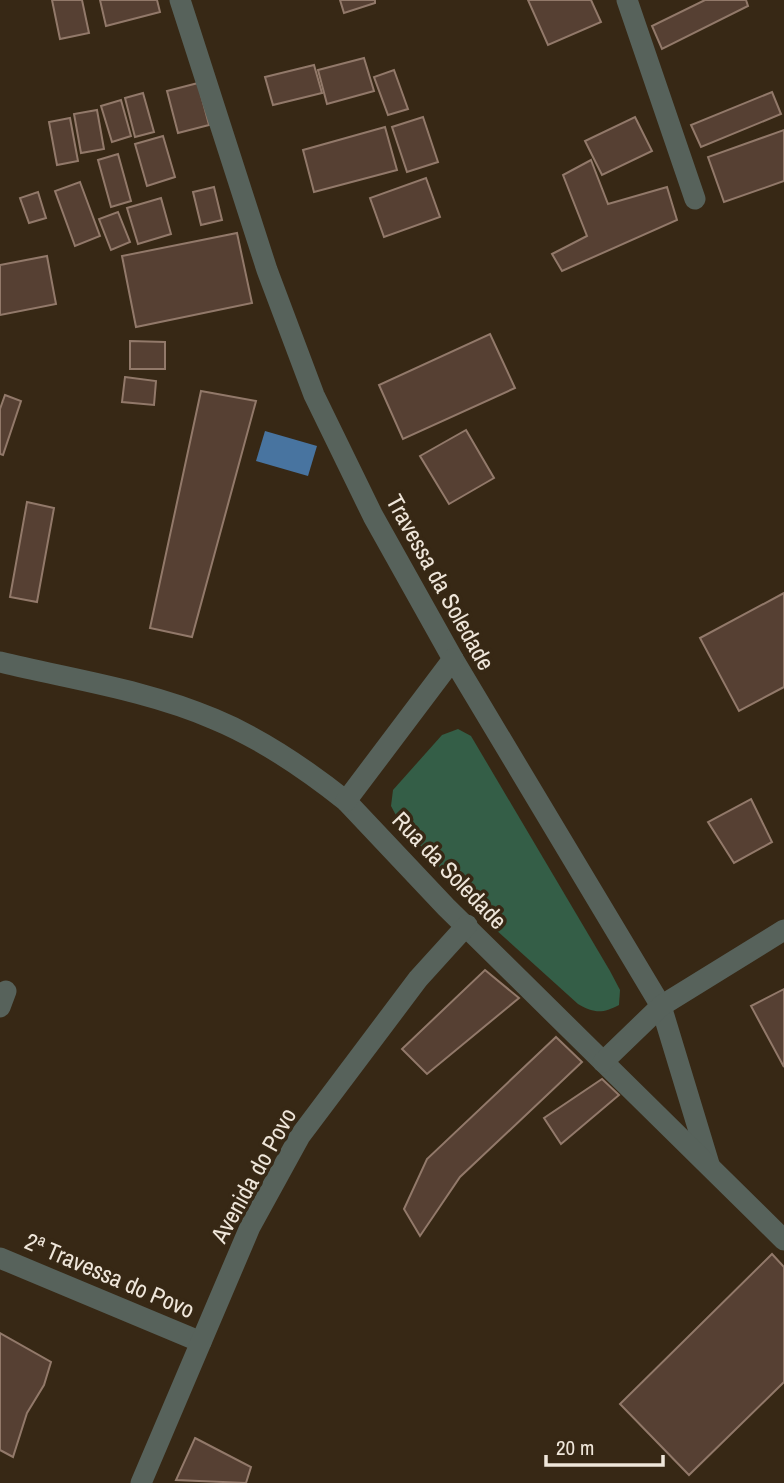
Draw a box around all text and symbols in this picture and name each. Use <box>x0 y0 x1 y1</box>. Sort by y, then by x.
street label: Travessa da Soledade <box>379 488 503 676</box>
street label: Rua da Soledade <box>386 804 514 936</box>
street label: Avenida do Povo <box>202 1102 303 1249</box>
street label: 2ª Travessa do Povo <box>20 1225 200 1325</box>
scale bar <box>546 1424 663 1468</box>
text: 20 m <box>556 1433 594 1462</box>

